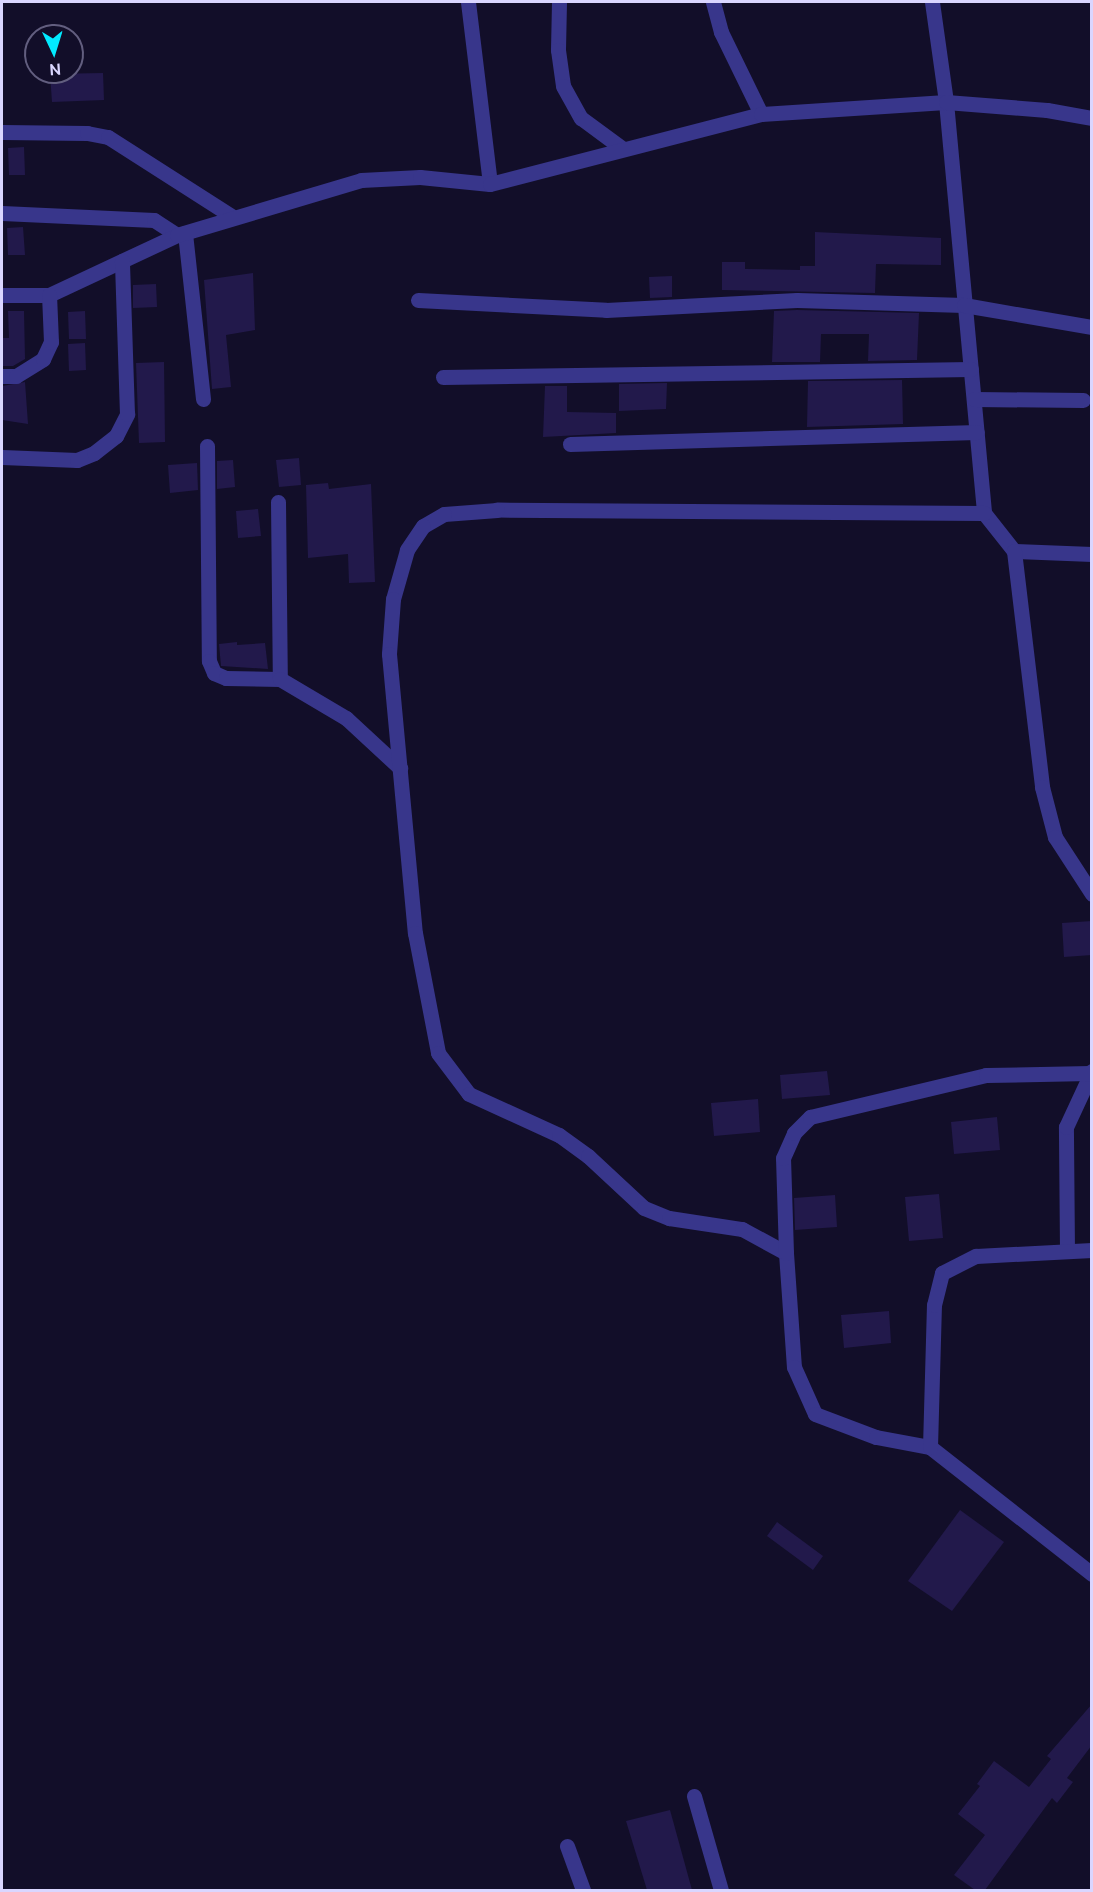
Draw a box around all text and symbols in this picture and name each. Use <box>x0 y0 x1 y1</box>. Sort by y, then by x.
north arrow <box>24 24 84 84</box>
text: N <box>49 61 62 79</box>

